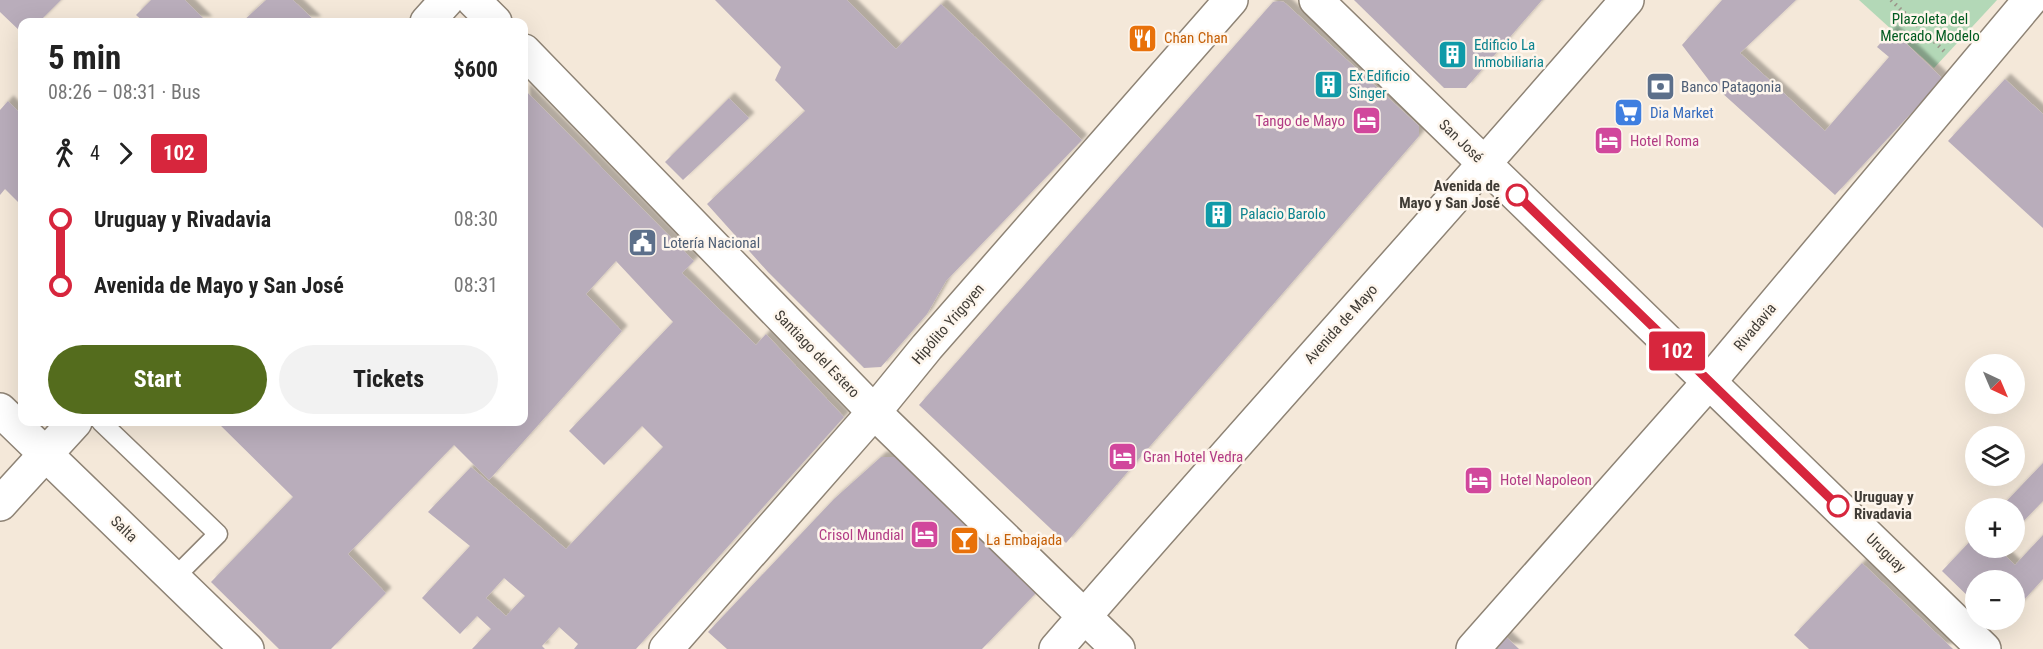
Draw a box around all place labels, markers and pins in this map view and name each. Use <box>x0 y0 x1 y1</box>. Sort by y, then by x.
restaurant icon: Chan Chan <box>1127 22 1159 54</box>
place label: Chan Chan <box>1164 29 1228 47</box>
place label: Edificio La Inmobiliaria <box>1474 36 1544 71</box>
building icon: Edificio La Inmobiliaria <box>1437 38 1469 70</box>
place label: Ex Edificio Singer <box>1349 67 1410 102</box>
building icon: Ex Edificio Singer <box>1312 69 1344 101</box>
bank icon: Banco Patagonia <box>1644 71 1676 103</box>
place label: Banco Patagonia <box>1681 78 1781 96</box>
supermarket icon: Dia Market <box>1613 97 1645 129</box>
place label: Dia Market <box>1650 104 1714 122</box>
hotel icon: Tango de Mayo <box>1350 105 1382 137</box>
place label: Tango de Mayo <box>1255 112 1345 130</box>
hotel icon: Hotel Roma <box>1593 125 1625 157</box>
place label: Hotel Roma <box>1630 132 1699 150</box>
place label: Avenida de Mayo y San José <box>1399 177 1500 212</box>
marker: Avenida de Mayo y San José <box>1506 184 1528 206</box>
building icon: Palacio Barolo <box>1203 198 1235 230</box>
place label: Palacio Barolo <box>1240 205 1326 223</box>
public building icon: Lotería Nacional <box>626 227 658 259</box>
place label: Lotería Nacional <box>663 234 760 252</box>
hotel icon: Gran Hotel Vedra <box>1106 441 1138 473</box>
place label: Gran Hotel Vedra <box>1143 448 1243 466</box>
hotel icon: Hotel Napoleon <box>1463 464 1495 496</box>
place label: Hotel Napoleon <box>1500 471 1592 489</box>
place label: Uruguay y Rivadavia <box>1854 488 1914 523</box>
marker: Uruguay y Rivadavia <box>1827 495 1849 517</box>
hotel icon: Crisol Mundial <box>909 519 941 551</box>
bar icon: La Embajada <box>949 524 981 556</box>
place label: Crisol Mundial <box>819 526 904 544</box>
place label: La Embajada <box>986 531 1062 549</box>

